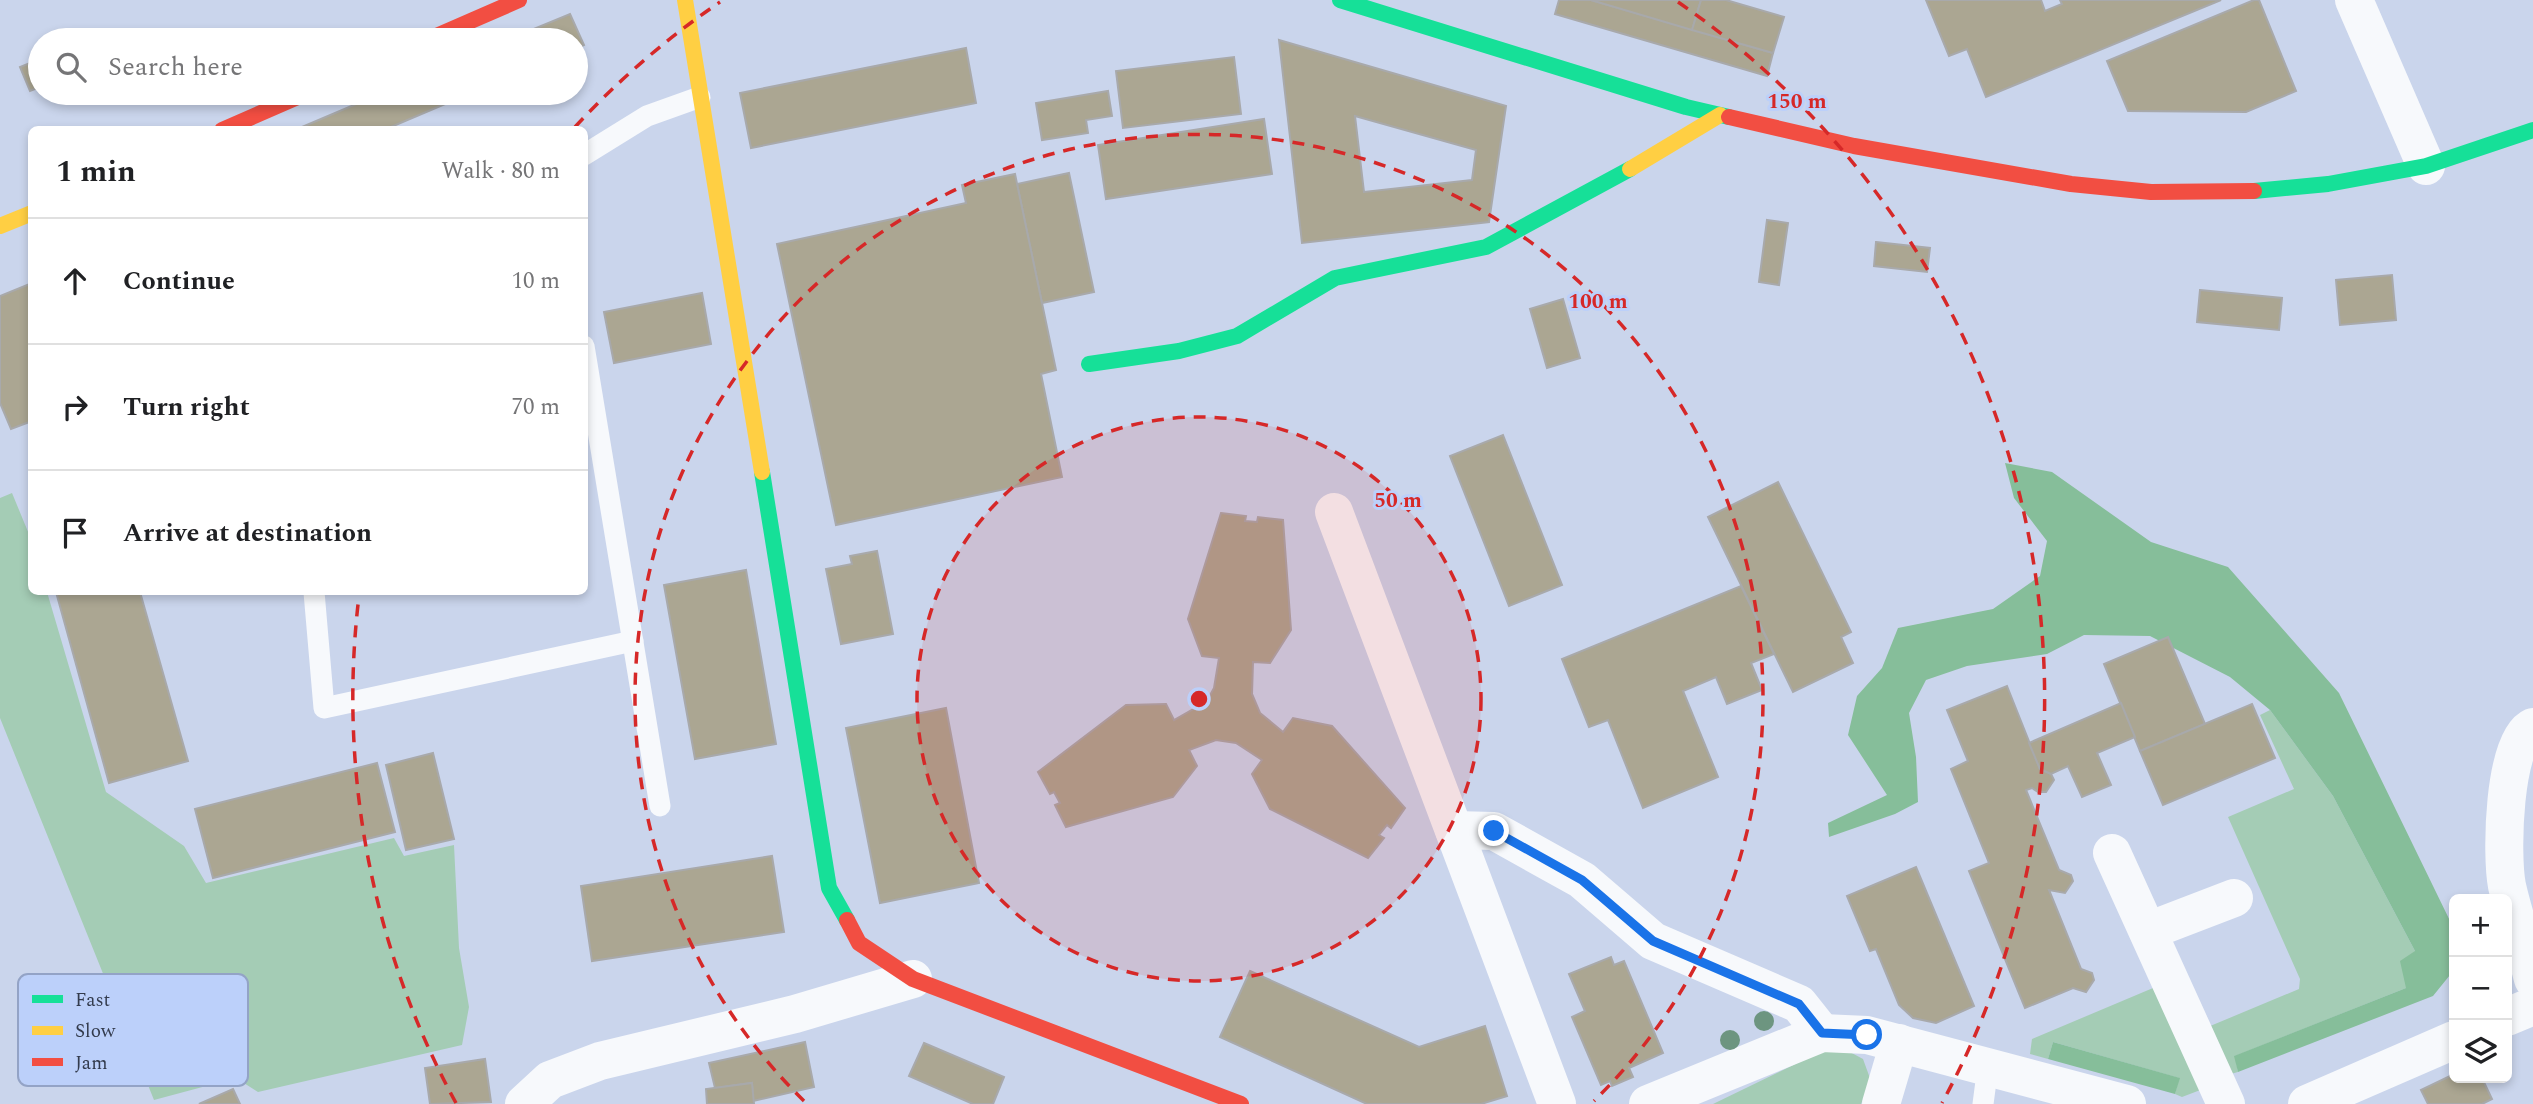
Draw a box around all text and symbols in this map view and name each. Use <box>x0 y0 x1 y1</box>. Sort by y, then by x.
search box <box>28 28 588 105</box>
text: Search here <box>108 47 243 87</box>
icon: search <box>52 48 90 86</box>
text: 150 m <box>1767 86 1827 118</box>
text: 1 min <box>56 149 136 195</box>
text: Walk · 80 m <box>441 154 560 189</box>
text: Continue <box>123 261 235 301</box>
icon: ahead <box>56 262 94 300</box>
text: 10 m <box>511 264 560 299</box>
text: 100 m <box>1568 286 1628 318</box>
text: Turn right <box>123 387 250 427</box>
icon: right <box>56 388 94 426</box>
text: 70 m <box>511 390 560 425</box>
text: 50 m <box>1374 485 1422 517</box>
text: Arrive at destination <box>123 513 372 553</box>
icon: arrive <box>56 514 94 552</box>
centre of rings <box>1187 687 1211 711</box>
route end <box>1478 815 1509 846</box>
map controls <box>2449 894 2512 1083</box>
button: + <box>2449 894 2512 957</box>
button: − <box>2449 957 2512 1020</box>
legend <box>18 974 248 1086</box>
text: Fast <box>75 986 111 1015</box>
text: Slow <box>75 1017 116 1046</box>
route start <box>1851 1019 1882 1050</box>
button: layers <box>2449 1020 2512 1083</box>
text: Jam <box>75 1049 107 1078</box>

